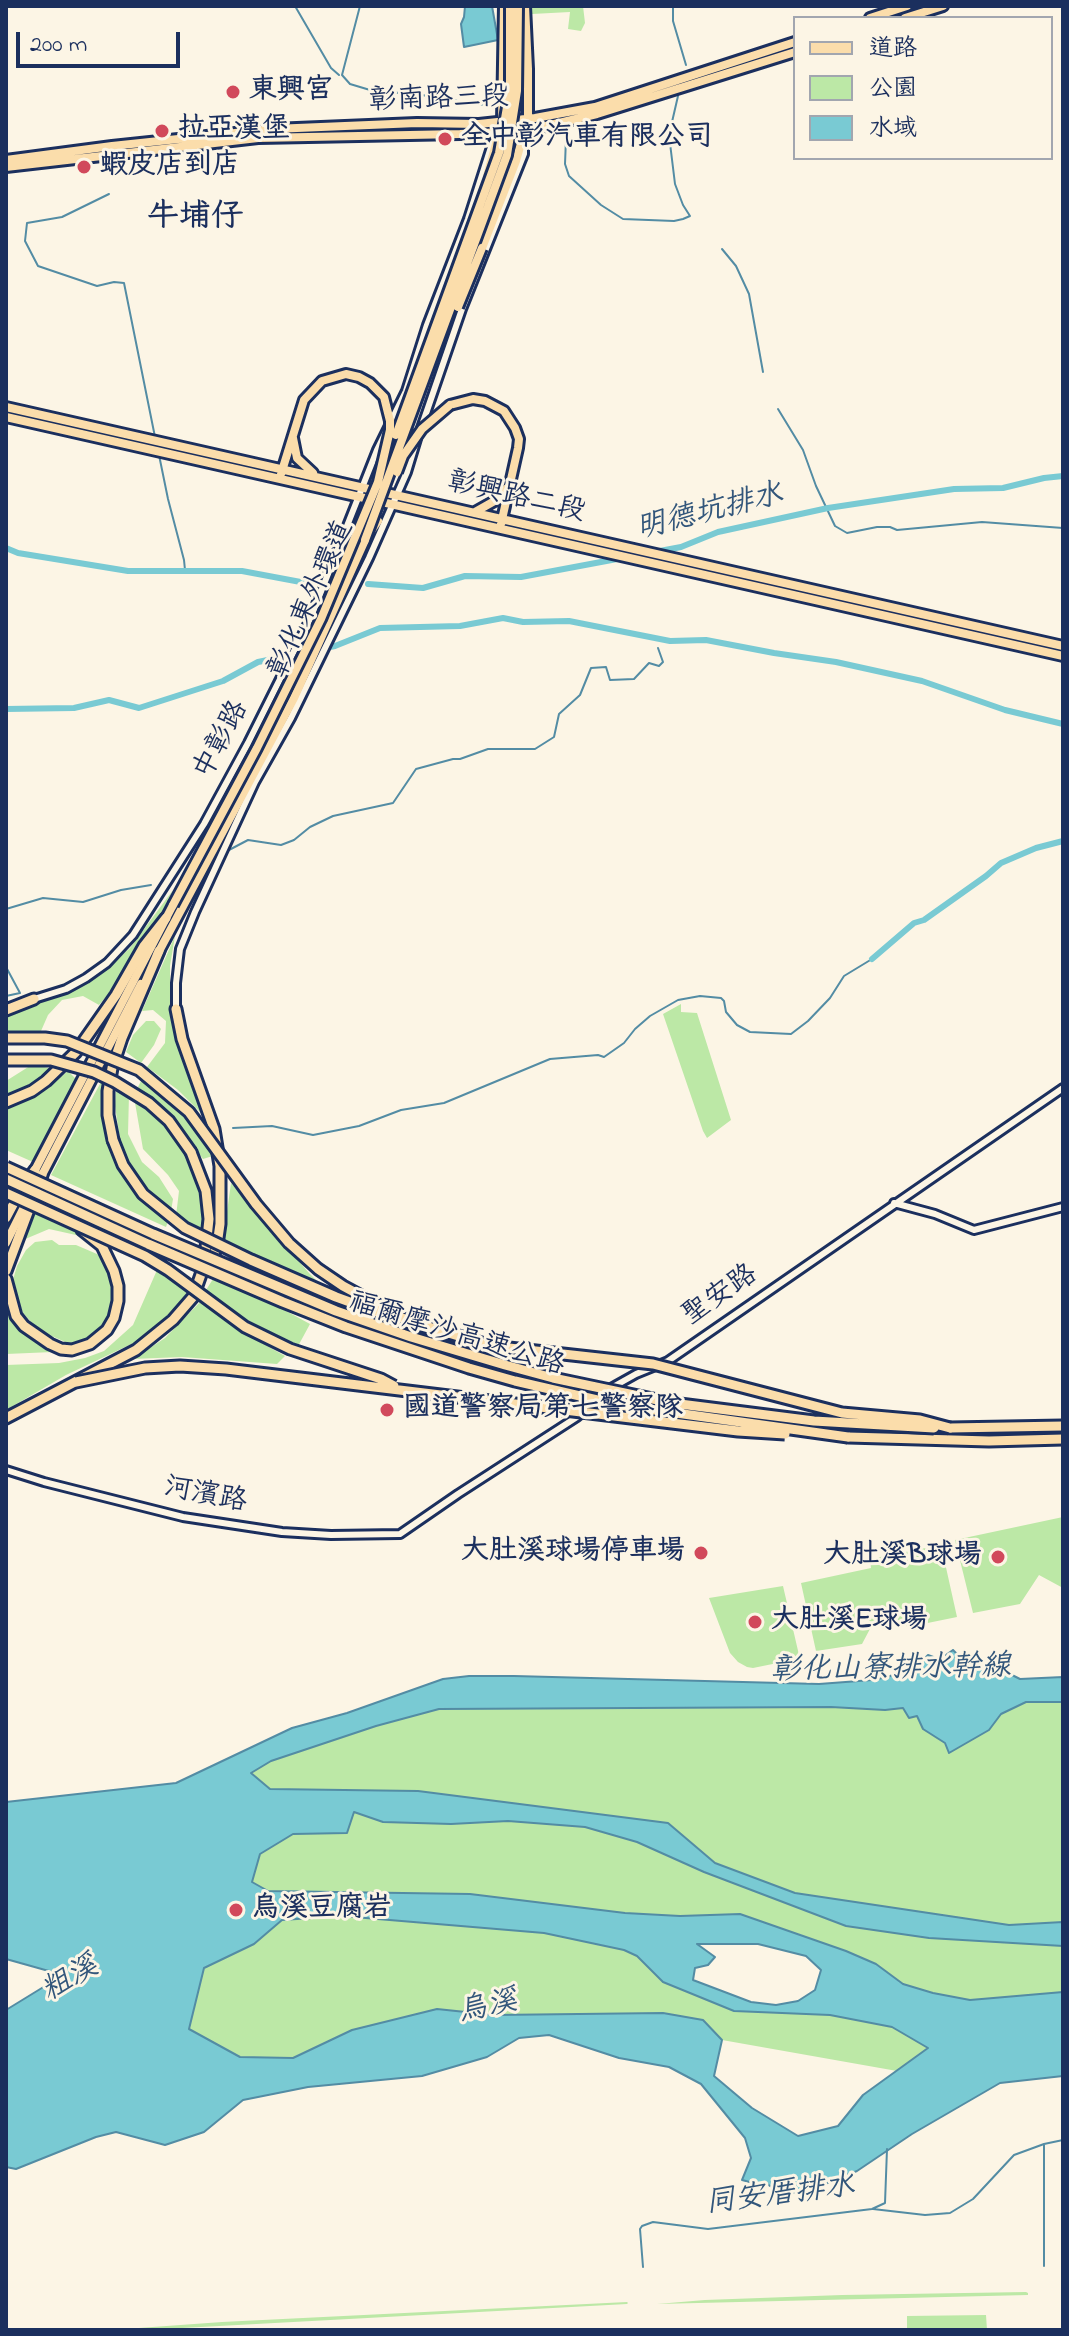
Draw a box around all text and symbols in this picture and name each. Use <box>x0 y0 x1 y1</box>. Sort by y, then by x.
scale bar <box>20 16 184 66</box>
legend <box>793 16 1053 160</box>
text: 200 m <box>30 28 87 63</box>
text: 道路 <box>869 32 917 67</box>
text: 公園 <box>869 72 917 107</box>
place label: 東興宮 <box>249 75 333 109</box>
street label: 彰南路三段 <box>368 82 510 120</box>
marker: 東興宮 <box>224 83 242 101</box>
text: 水域 <box>869 112 917 147</box>
place label: 拉亞漢堡 <box>178 114 290 148</box>
marker: 拉亞漢堡 <box>153 122 171 140</box>
place label: 全中彰汽車有限公司 <box>461 122 713 156</box>
marker: 全中彰汽車有限公司 <box>436 130 454 148</box>
place label: 蝦皮店到店 <box>100 150 240 184</box>
marker: 蝦皮店到店 <box>75 158 93 176</box>
district label: 牛埔仔 <box>147 201 243 239</box>
street label: 彰興路二段 <box>444 467 588 531</box>
water label: 明德坑排水 <box>633 478 787 550</box>
street label: 彰化東外環道 <box>263 516 363 684</box>
street label: 中彰路 <box>188 696 258 786</box>
street label: 聖安路 <box>677 1259 765 1335</box>
street label: 福爾摩沙高速公路 <box>344 1287 568 1385</box>
place label: 國道警察局第七警察隊 <box>403 1393 683 1427</box>
marker: 國道警察局第七警察隊 <box>378 1401 396 1419</box>
street label: 河濱路 <box>161 1472 249 1522</box>
place label: 大肚溪球場停車場 <box>461 1536 685 1570</box>
place label: 大肚溪B球場 <box>823 1540 982 1574</box>
marker: 大肚溪球場停車場 <box>692 1544 710 1562</box>
marker: 大肚溪B球場 <box>989 1548 1007 1566</box>
place label: 大肚溪E球場 <box>771 1605 928 1639</box>
marker: 大肚溪E球場 <box>746 1613 764 1631</box>
water label: 彰化山寮排水幹線 <box>771 1651 1011 1691</box>
place label: 烏溪豆腐岩 <box>252 1893 392 1927</box>
marker: 烏溪豆腐岩 <box>227 1901 245 1919</box>
water label: 粗溪 <box>36 1950 106 2012</box>
water label: 烏溪 <box>455 1985 521 2033</box>
water label: 同安厝排水 <box>703 2170 857 2224</box>

